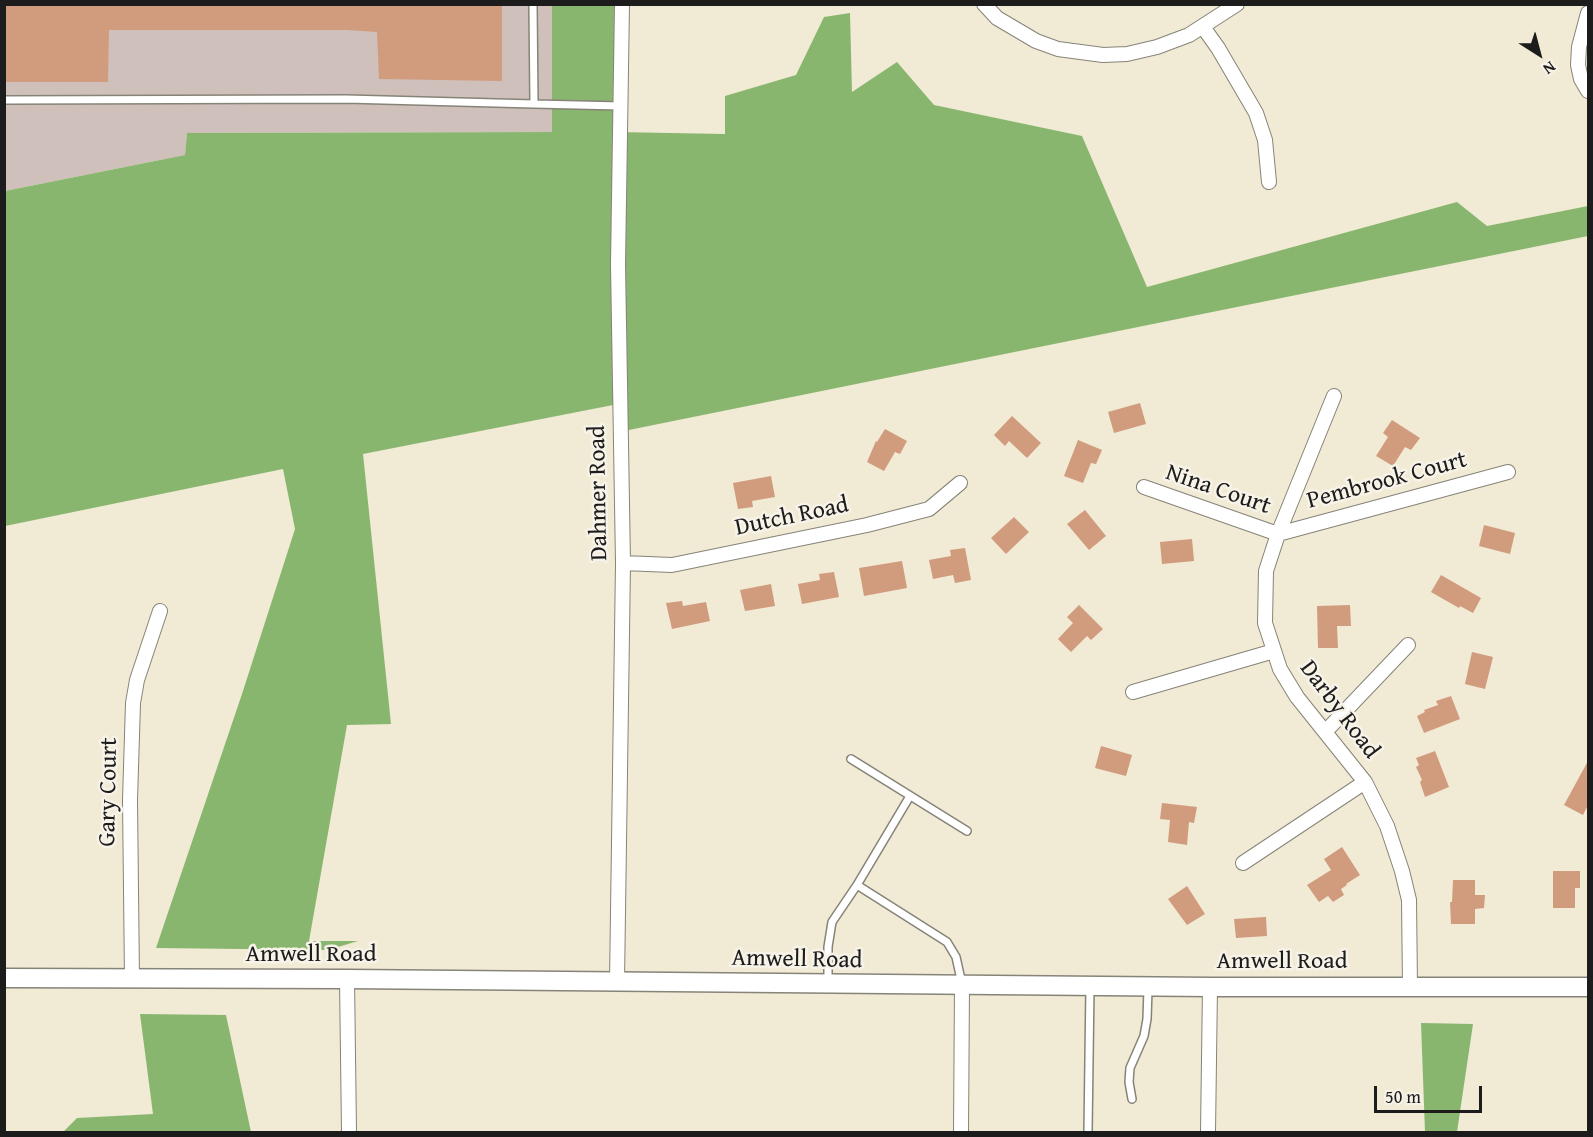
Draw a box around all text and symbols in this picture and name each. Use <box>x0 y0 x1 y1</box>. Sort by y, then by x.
north arrow <box>1509 24 1569 84</box>
text: N <box>1538 56 1561 81</box>
street label: Dahmer Road <box>583 425 615 561</box>
street label: Pembrook Court <box>1304 446 1470 516</box>
street label: Nina Court <box>1162 459 1274 521</box>
street label: Dutch Road <box>733 491 851 543</box>
street label: Darby Road <box>1293 655 1385 765</box>
street label: Gary Court <box>94 737 124 847</box>
street label: Amwell Road <box>246 941 376 969</box>
street label: Amwell Road <box>731 944 863 976</box>
street label: Amwell Road <box>1217 948 1347 976</box>
scale bar <box>1377 1074 1485 1112</box>
text: 50 m <box>1385 1083 1421 1110</box>

